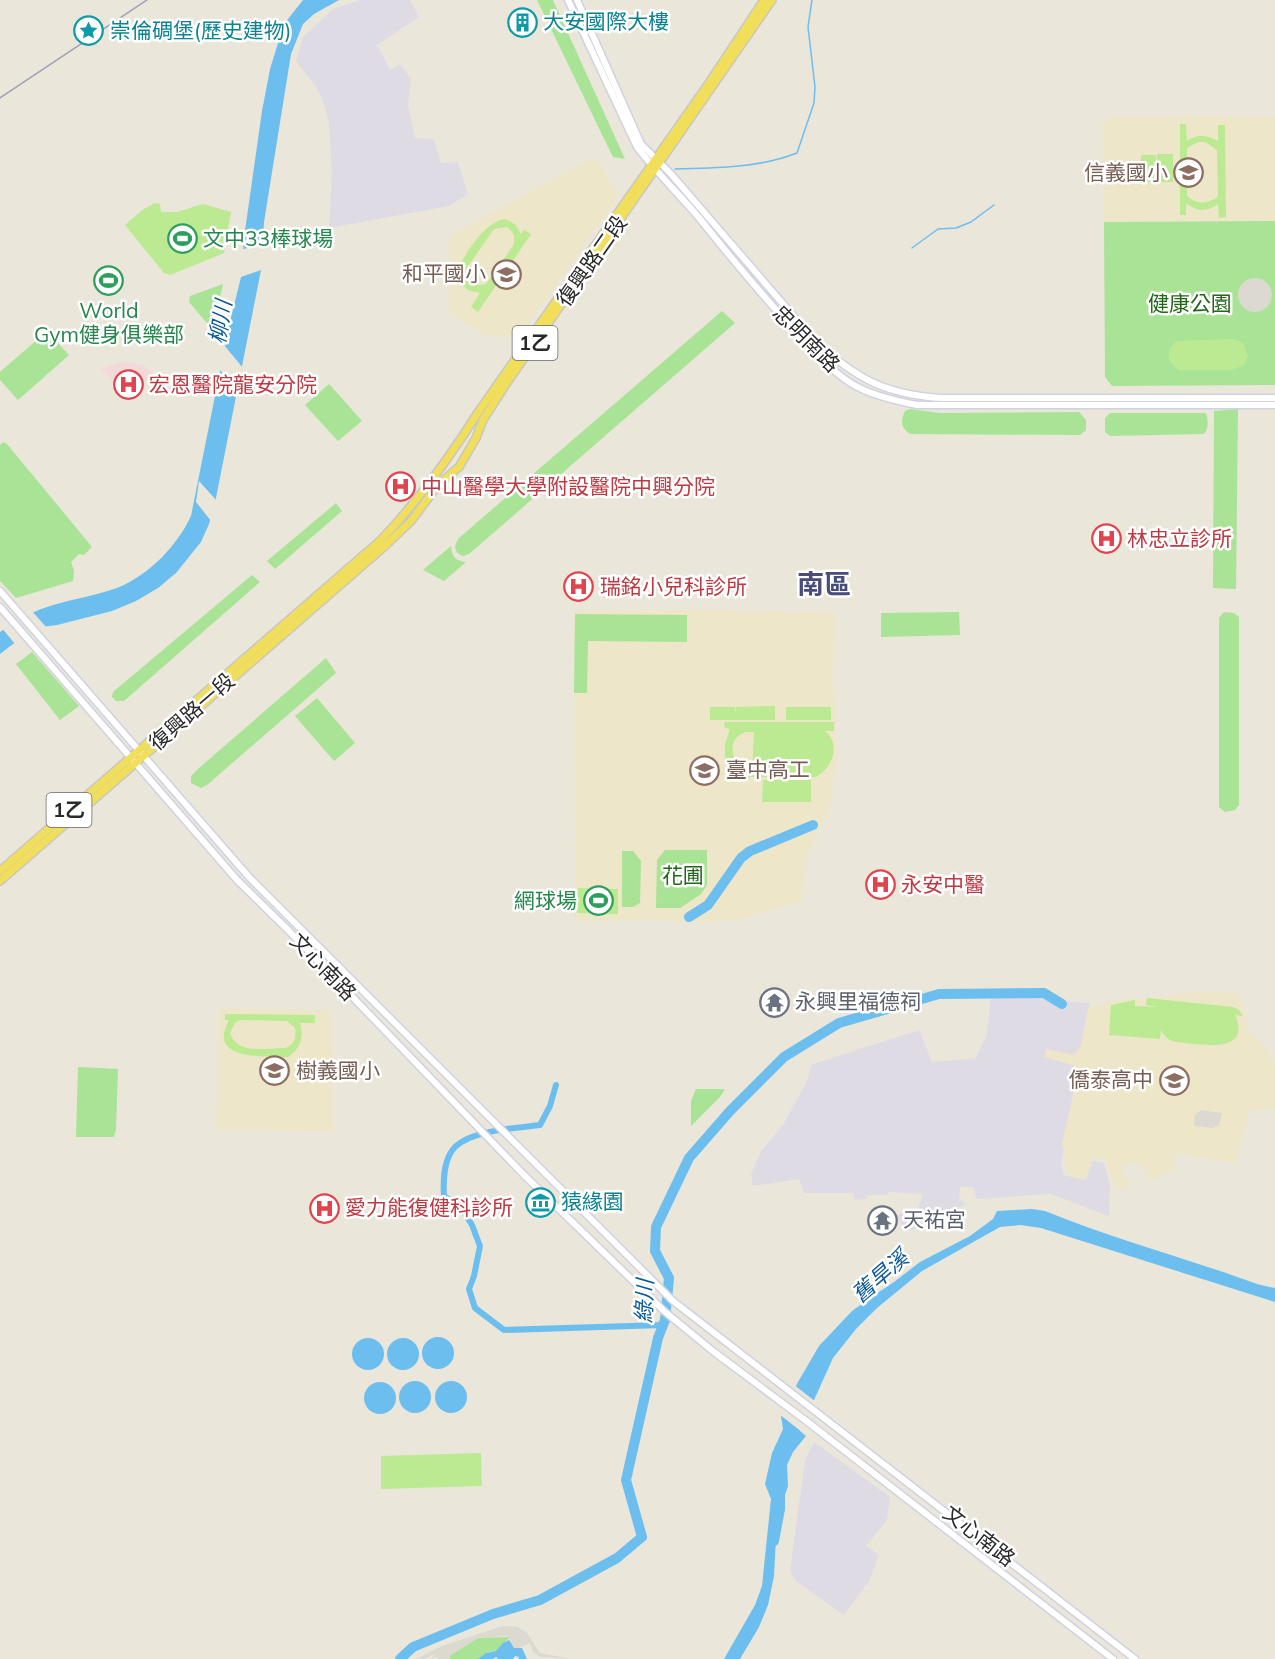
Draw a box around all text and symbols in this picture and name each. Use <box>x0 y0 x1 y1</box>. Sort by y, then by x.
building icon: 大安國際大樓 <box>506 6 538 38</box>
place label: 大安國際大樓 <box>543 8 669 34</box>
place icon: 崇倫碉堡(歷史建物) <box>73 15 105 47</box>
place label: 崇倫碉堡(歷史建物) <box>110 17 291 43</box>
school or university icon: 信義國小 <box>1173 157 1205 189</box>
place label: 信義國小 <box>1084 159 1168 185</box>
street label: 復興路二段 <box>550 210 632 311</box>
sports icon: 文中33棒球場 <box>166 223 198 255</box>
place label: 文中33棒球場 <box>203 225 333 251</box>
school or university icon: 和平國小 <box>491 258 523 290</box>
place label: 和平國小 <box>402 260 486 286</box>
sports icon: World Gym健身俱樂部 <box>93 264 125 296</box>
park label: 健康公園 <box>1148 290 1232 316</box>
water label: 柳川 <box>203 296 238 346</box>
place label: World Gym健身俱樂部 <box>34 297 184 347</box>
street label: 忠明南路 <box>768 299 846 377</box>
road number: 1乙 <box>512 326 558 360</box>
hospital icon: 宏恩醫院龍安分院 <box>112 369 144 401</box>
place label: 宏恩醫院龍安分院 <box>149 371 317 397</box>
hospital icon: 中山醫學大學附設醫院中興分院 <box>384 471 416 503</box>
place label: 中山醫學大學附設醫院中興分院 <box>421 473 715 499</box>
hospital icon: 林忠立診所 <box>1090 523 1122 555</box>
place label: 林忠立診所 <box>1127 525 1232 551</box>
district label: 南區 <box>797 567 851 601</box>
hospital icon: 瑞銘小兒科診所 <box>563 571 595 603</box>
place label: 瑞銘小兒科診所 <box>600 573 747 599</box>
street label: 復興路一段 <box>143 667 239 755</box>
school or university icon: 臺中高工 <box>689 754 721 786</box>
place label: 臺中高工 <box>726 756 810 782</box>
road number: 1乙 <box>46 793 92 827</box>
park label: 花圃 <box>662 862 704 888</box>
hospital icon: 永安中醫 <box>864 869 896 901</box>
place label: 永安中醫 <box>901 871 985 897</box>
sports icon: 網球場 <box>582 885 614 917</box>
place label: 網球場 <box>514 887 577 913</box>
street label: 文心南路 <box>285 927 362 1006</box>
temple icon: 永興里福德祠 <box>758 986 790 1018</box>
place label: 永興里福德祠 <box>795 988 921 1014</box>
school or university icon: 樹義國小 <box>259 1055 291 1087</box>
place label: 樹義國小 <box>296 1057 380 1083</box>
school or university icon: 僑泰高中 <box>1158 1064 1190 1096</box>
place label: 僑泰高中 <box>1069 1066 1153 1092</box>
museum icon: 猿緣園 <box>524 1186 556 1218</box>
place label: 猿緣園 <box>561 1188 624 1214</box>
hospital icon: 愛力能復健科診所 <box>308 1192 340 1224</box>
place label: 愛力能復健科診所 <box>345 1194 513 1220</box>
temple icon: 天祐宮 <box>866 1204 898 1236</box>
place label: 天祐宮 <box>903 1206 966 1232</box>
water label: 舊旱溪 <box>846 1242 916 1308</box>
water label: 綠川 <box>629 1277 659 1323</box>
street label: 文心南路 <box>939 1499 1021 1571</box>

